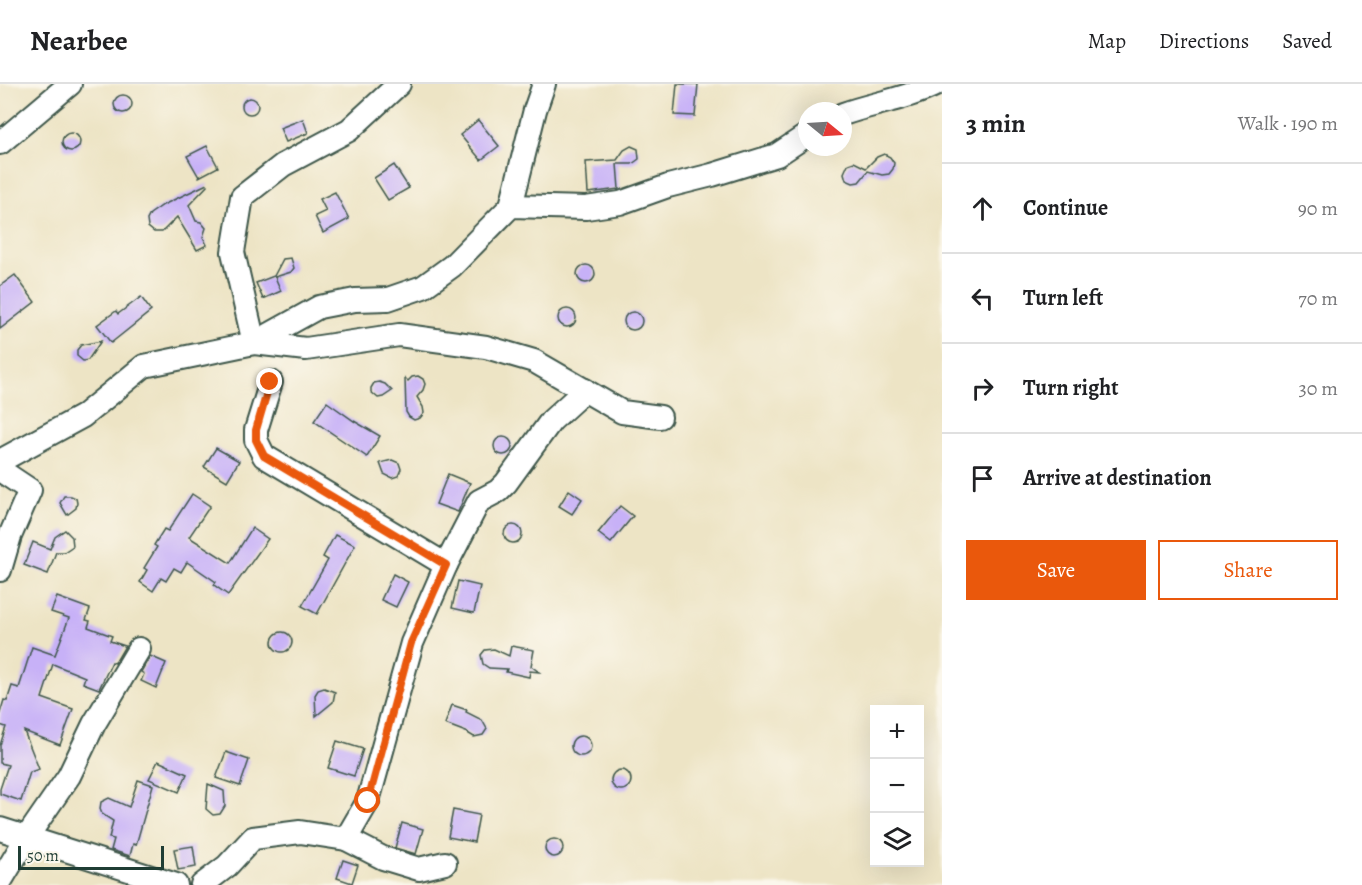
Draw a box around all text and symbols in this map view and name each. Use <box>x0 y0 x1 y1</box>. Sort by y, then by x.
text: Nearbee <box>30 22 128 60</box>
text: Map <box>1088 27 1126 55</box>
text: Directions <box>1159 27 1249 55</box>
text: Saved <box>1282 27 1332 55</box>
north arrow <box>798 102 852 156</box>
text: 3 min <box>966 106 1026 141</box>
text: Walk · 190 m <box>1238 110 1338 137</box>
icon: ahead <box>966 192 999 225</box>
text: Continue <box>1023 193 1108 223</box>
text: 90 m <box>1298 195 1338 222</box>
icon: left <box>966 282 999 315</box>
text: Turn left <box>1023 283 1103 313</box>
text: 70 m <box>1298 285 1338 312</box>
route end <box>256 368 282 394</box>
icon: right <box>966 372 999 405</box>
text: Turn right <box>1023 373 1119 403</box>
text: 30 m <box>1298 375 1338 402</box>
icon: arrive <box>966 462 999 495</box>
text: Arrive at destination <box>1023 463 1212 493</box>
button: Save <box>966 540 1146 600</box>
button: Share <box>1158 540 1338 600</box>
map controls <box>870 705 924 867</box>
button: + <box>870 705 924 759</box>
button: − <box>870 759 924 813</box>
route start <box>354 787 380 813</box>
button: layers <box>870 813 924 867</box>
scale bar <box>18 843 164 870</box>
text: 50 m <box>27 845 59 867</box>

